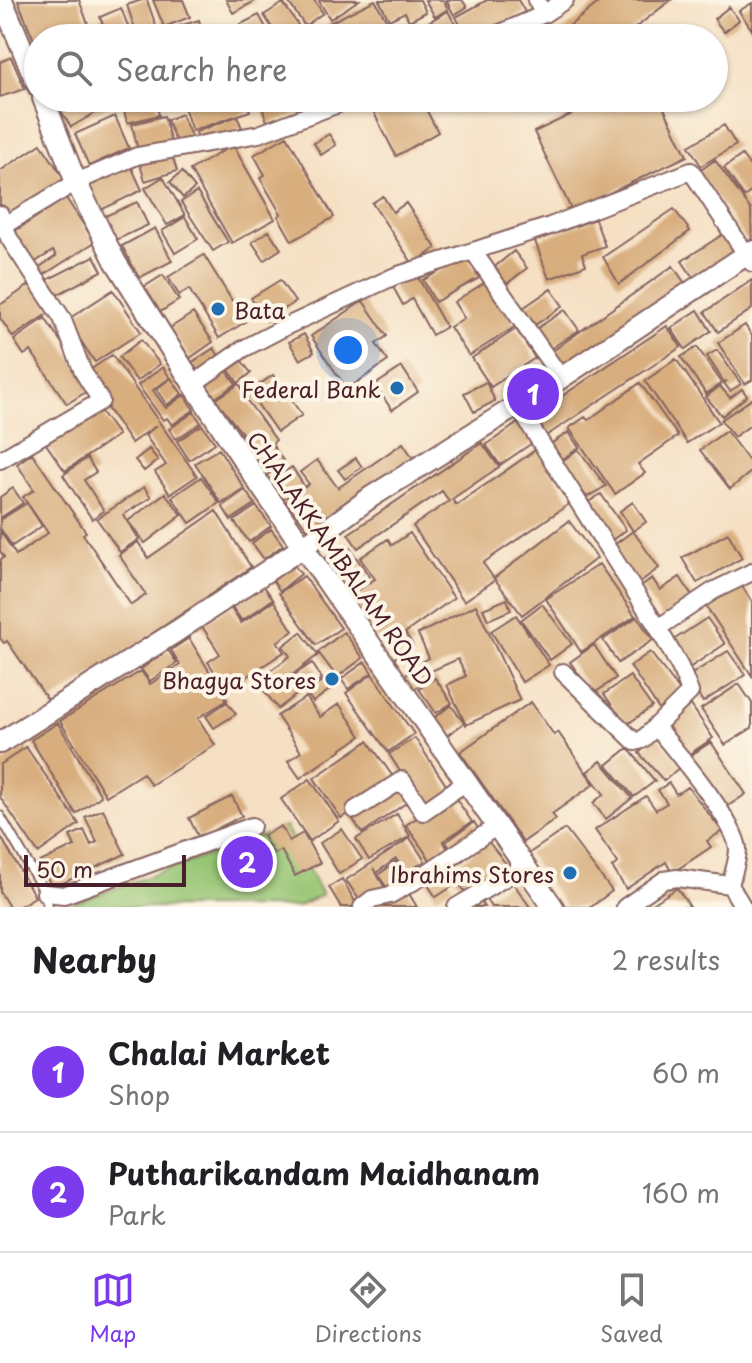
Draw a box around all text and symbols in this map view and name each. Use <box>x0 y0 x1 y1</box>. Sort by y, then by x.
search box <box>24 24 728 112</box>
icon: search <box>52 46 96 90</box>
text: Search here <box>116 46 288 91</box>
place label: Bata <box>234 293 285 326</box>
marker: Bata <box>209 300 227 318</box>
your location <box>328 330 368 370</box>
pin: 1 <box>507 364 559 424</box>
place label: Federal Bank <box>242 372 381 405</box>
marker: Federal Bank <box>388 379 406 397</box>
street label: CHALAKKAMBALAM ROAD <box>240 424 442 692</box>
place label: Bhagya Stores <box>162 663 316 696</box>
marker: Bhagya Stores <box>323 670 341 688</box>
pin: 2 <box>221 832 273 892</box>
scale bar <box>24 851 186 887</box>
text: 50 m <box>36 852 93 885</box>
place label: Ibrahims Stores <box>390 857 554 890</box>
marker: Ibrahims Stores <box>561 864 579 882</box>
text: Nearby <box>32 933 157 985</box>
text: 2 results <box>612 940 720 979</box>
text: Chalai Market <box>108 1030 330 1075</box>
text: 1 <box>52 1053 64 1092</box>
text: 60 m <box>652 1053 720 1092</box>
text: Shop <box>108 1075 170 1114</box>
text: Putharikandam Maidhanam <box>108 1150 540 1195</box>
text: 2 <box>49 1173 67 1212</box>
text: 160 m <box>642 1173 720 1212</box>
text: Park <box>108 1195 166 1234</box>
tab: Map <box>89 1268 136 1349</box>
tab: Directions <box>315 1268 422 1349</box>
tab: Saved <box>600 1268 663 1349</box>

